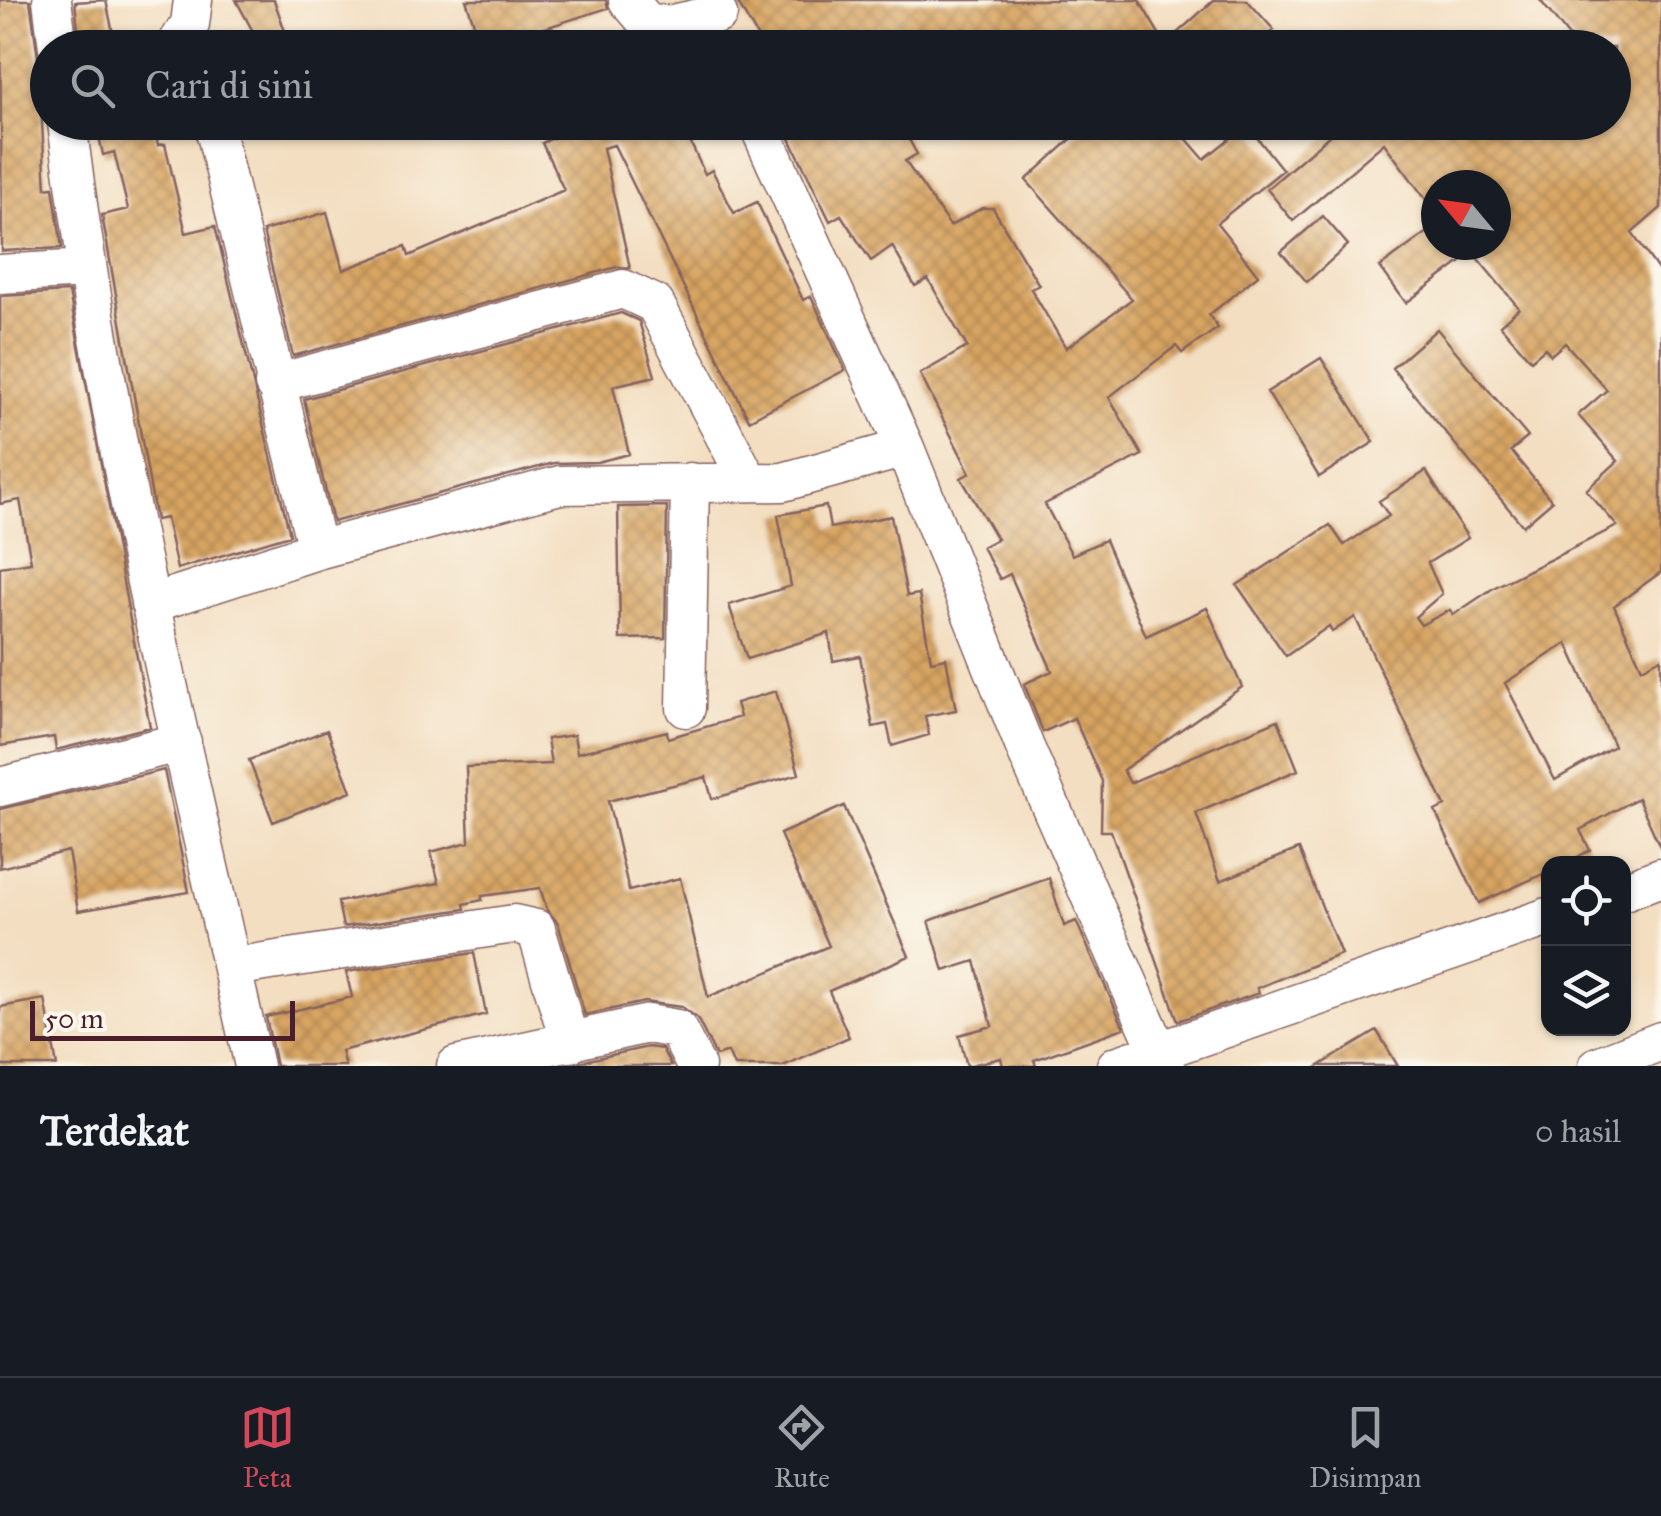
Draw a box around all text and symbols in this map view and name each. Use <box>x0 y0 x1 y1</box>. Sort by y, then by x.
search box <box>30 30 1631 140</box>
icon: search <box>65 58 120 113</box>
text: Cari di sini <box>145 62 313 108</box>
north arrow <box>1421 170 1511 260</box>
map controls <box>1541 856 1631 1036</box>
button: locate <box>1541 856 1631 946</box>
button: layers <box>1541 946 1631 1036</box>
scale bar <box>30 996 295 1040</box>
text: 50 m <box>45 1001 104 1036</box>
text: Terdekat <box>40 1105 189 1157</box>
text: 0 hasil <box>1535 1112 1621 1151</box>
tab: Peta <box>240 1400 295 1495</box>
tab: Rute <box>774 1400 830 1495</box>
tab: Disimpan <box>1309 1400 1421 1495</box>

